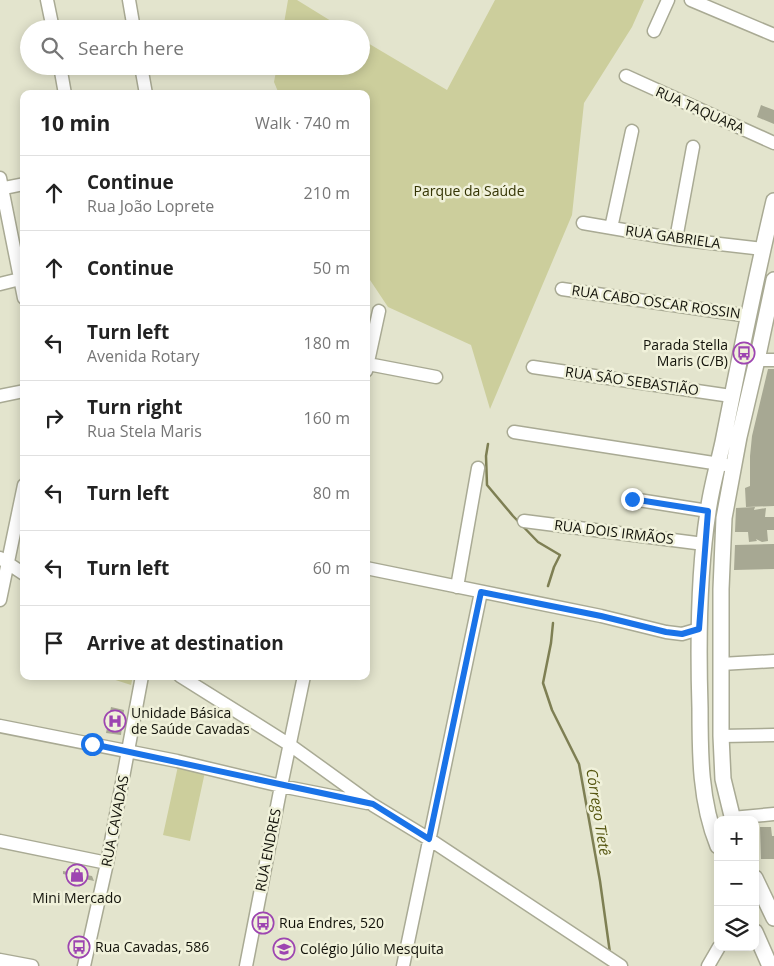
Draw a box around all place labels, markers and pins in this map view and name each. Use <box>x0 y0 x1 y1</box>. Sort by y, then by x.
place label: Parada Stella Maris (C/B) <box>643 335 728 370</box>
bus stop icon: Parada Stella Maris (C/B) <box>732 341 756 365</box>
place label: Unidade Básica de Saúde Cavadas <box>131 703 250 738</box>
hospital icon: Unidade Básica de Saúde Cavadas <box>103 709 127 733</box>
shop icon: Mini Mercado <box>65 863 89 887</box>
place label: Mini Mercado <box>32 888 122 907</box>
bus stop icon: Rua Endres, 520 <box>251 911 275 935</box>
place label: Rua Endres, 520 <box>279 913 384 932</box>
bus stop icon: Rua Cavadas, 586 <box>67 935 91 959</box>
place label: Rua Cavadas, 586 <box>95 937 209 956</box>
school or university icon: Colégio Júlio Mesquita <box>272 937 296 961</box>
place label: Colégio Júlio Mesquita <box>300 939 444 958</box>

